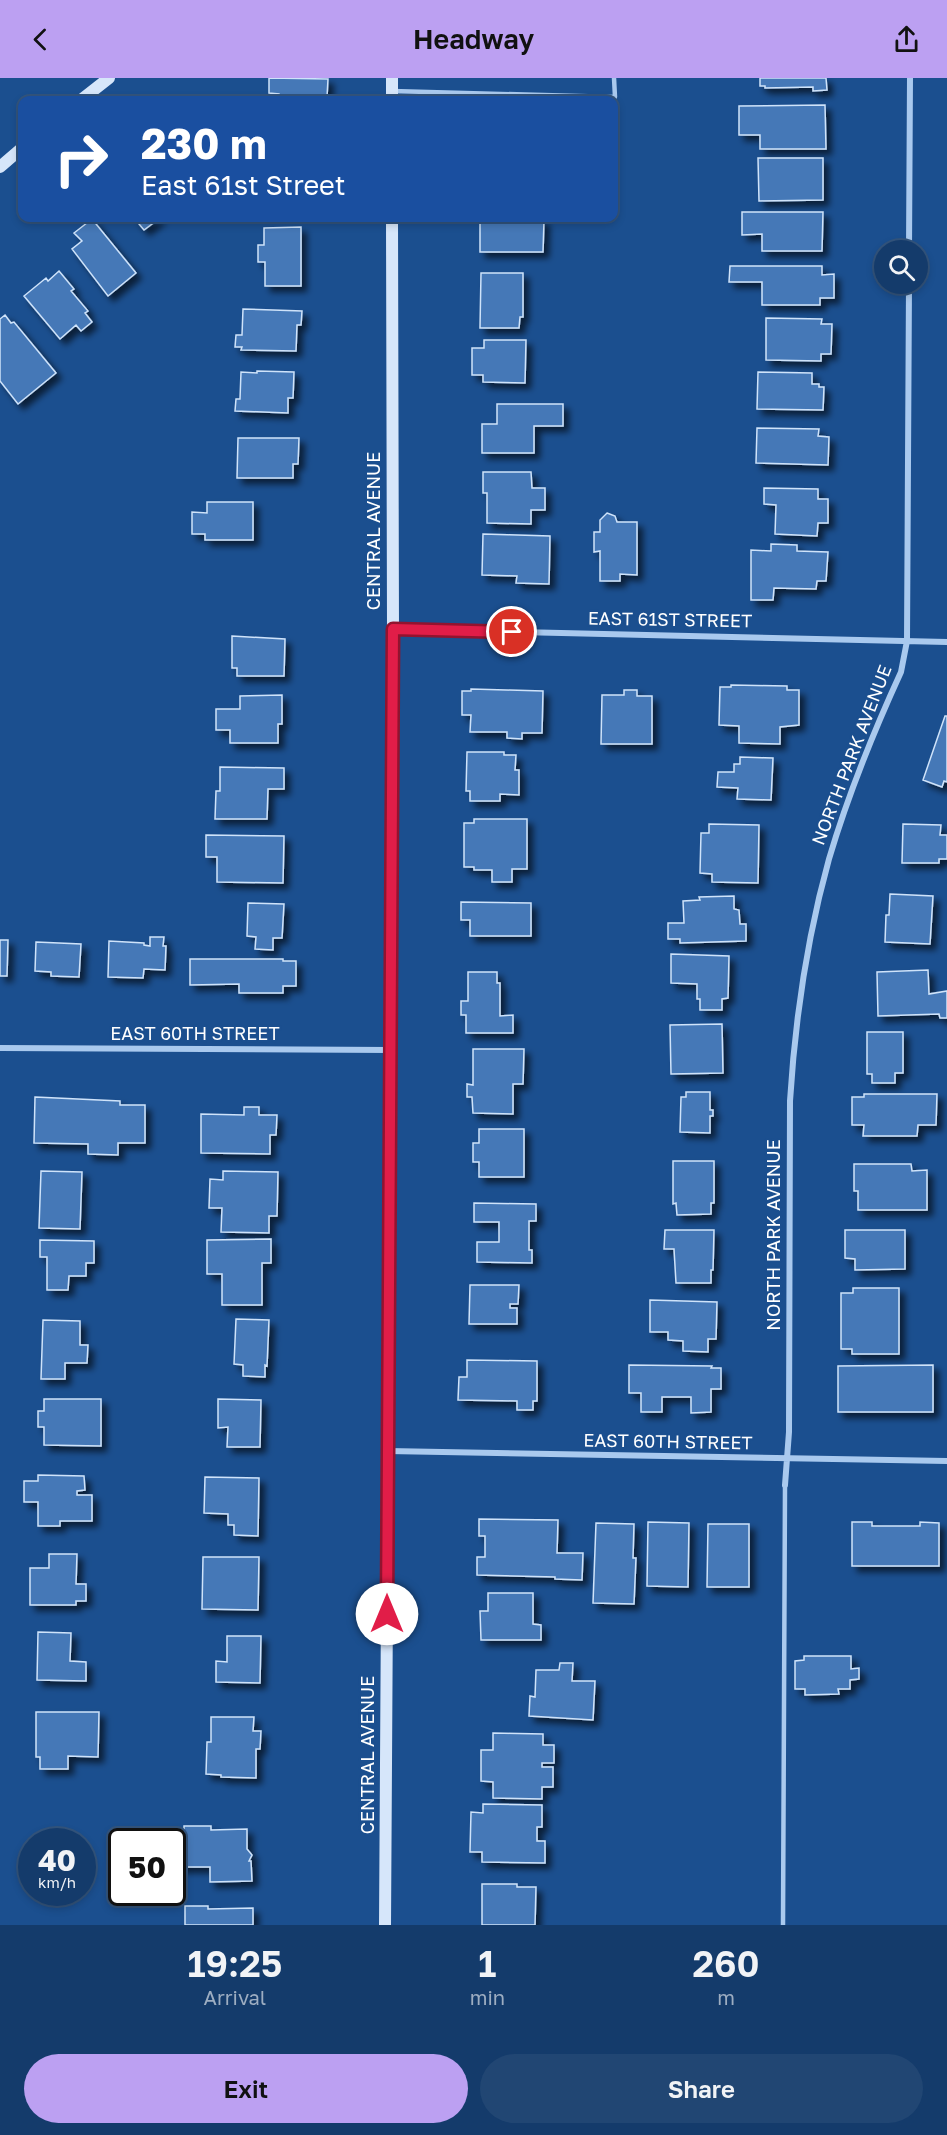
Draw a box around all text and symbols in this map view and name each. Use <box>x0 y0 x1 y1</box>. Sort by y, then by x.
icon: back <box>24 23 57 56</box>
text: Headway <box>413 23 534 55</box>
icon: share <box>890 23 923 56</box>
text: 230 m <box>141 118 267 168</box>
icon: right <box>42 120 120 198</box>
text: East 61st Street <box>141 169 346 201</box>
map controls <box>874 240 928 294</box>
button: search <box>874 240 928 294</box>
street label: CENTRAL AVENUE <box>362 452 384 610</box>
pin <box>486 606 537 657</box>
street label: EAST 61ST STREET <box>588 607 752 631</box>
icon: arrive <box>495 615 528 648</box>
street label: NORTH PARK AVENUE <box>807 661 896 848</box>
street label: EAST 60TH STREET <box>110 1022 280 1044</box>
street label: NORTH PARK AVENUE <box>762 1139 784 1331</box>
street label: EAST 60TH STREET <box>583 1429 753 1453</box>
position arrow <box>355 1582 419 1646</box>
street label: CENTRAL AVENUE <box>356 1676 378 1834</box>
speed limit sign: 50 <box>108 1828 186 1906</box>
text: 40 <box>38 1842 76 1878</box>
text: km/h <box>38 1873 76 1891</box>
text: 19:25 <box>187 1942 282 1985</box>
text: 1 <box>478 1942 496 1985</box>
text: 260 <box>693 1942 760 1985</box>
text: Arrival <box>204 1985 266 2009</box>
text: min <box>470 1985 505 2009</box>
text: m <box>717 1985 735 2009</box>
button: Exit <box>24 2054 468 2123</box>
button: Share <box>480 2054 923 2123</box>

